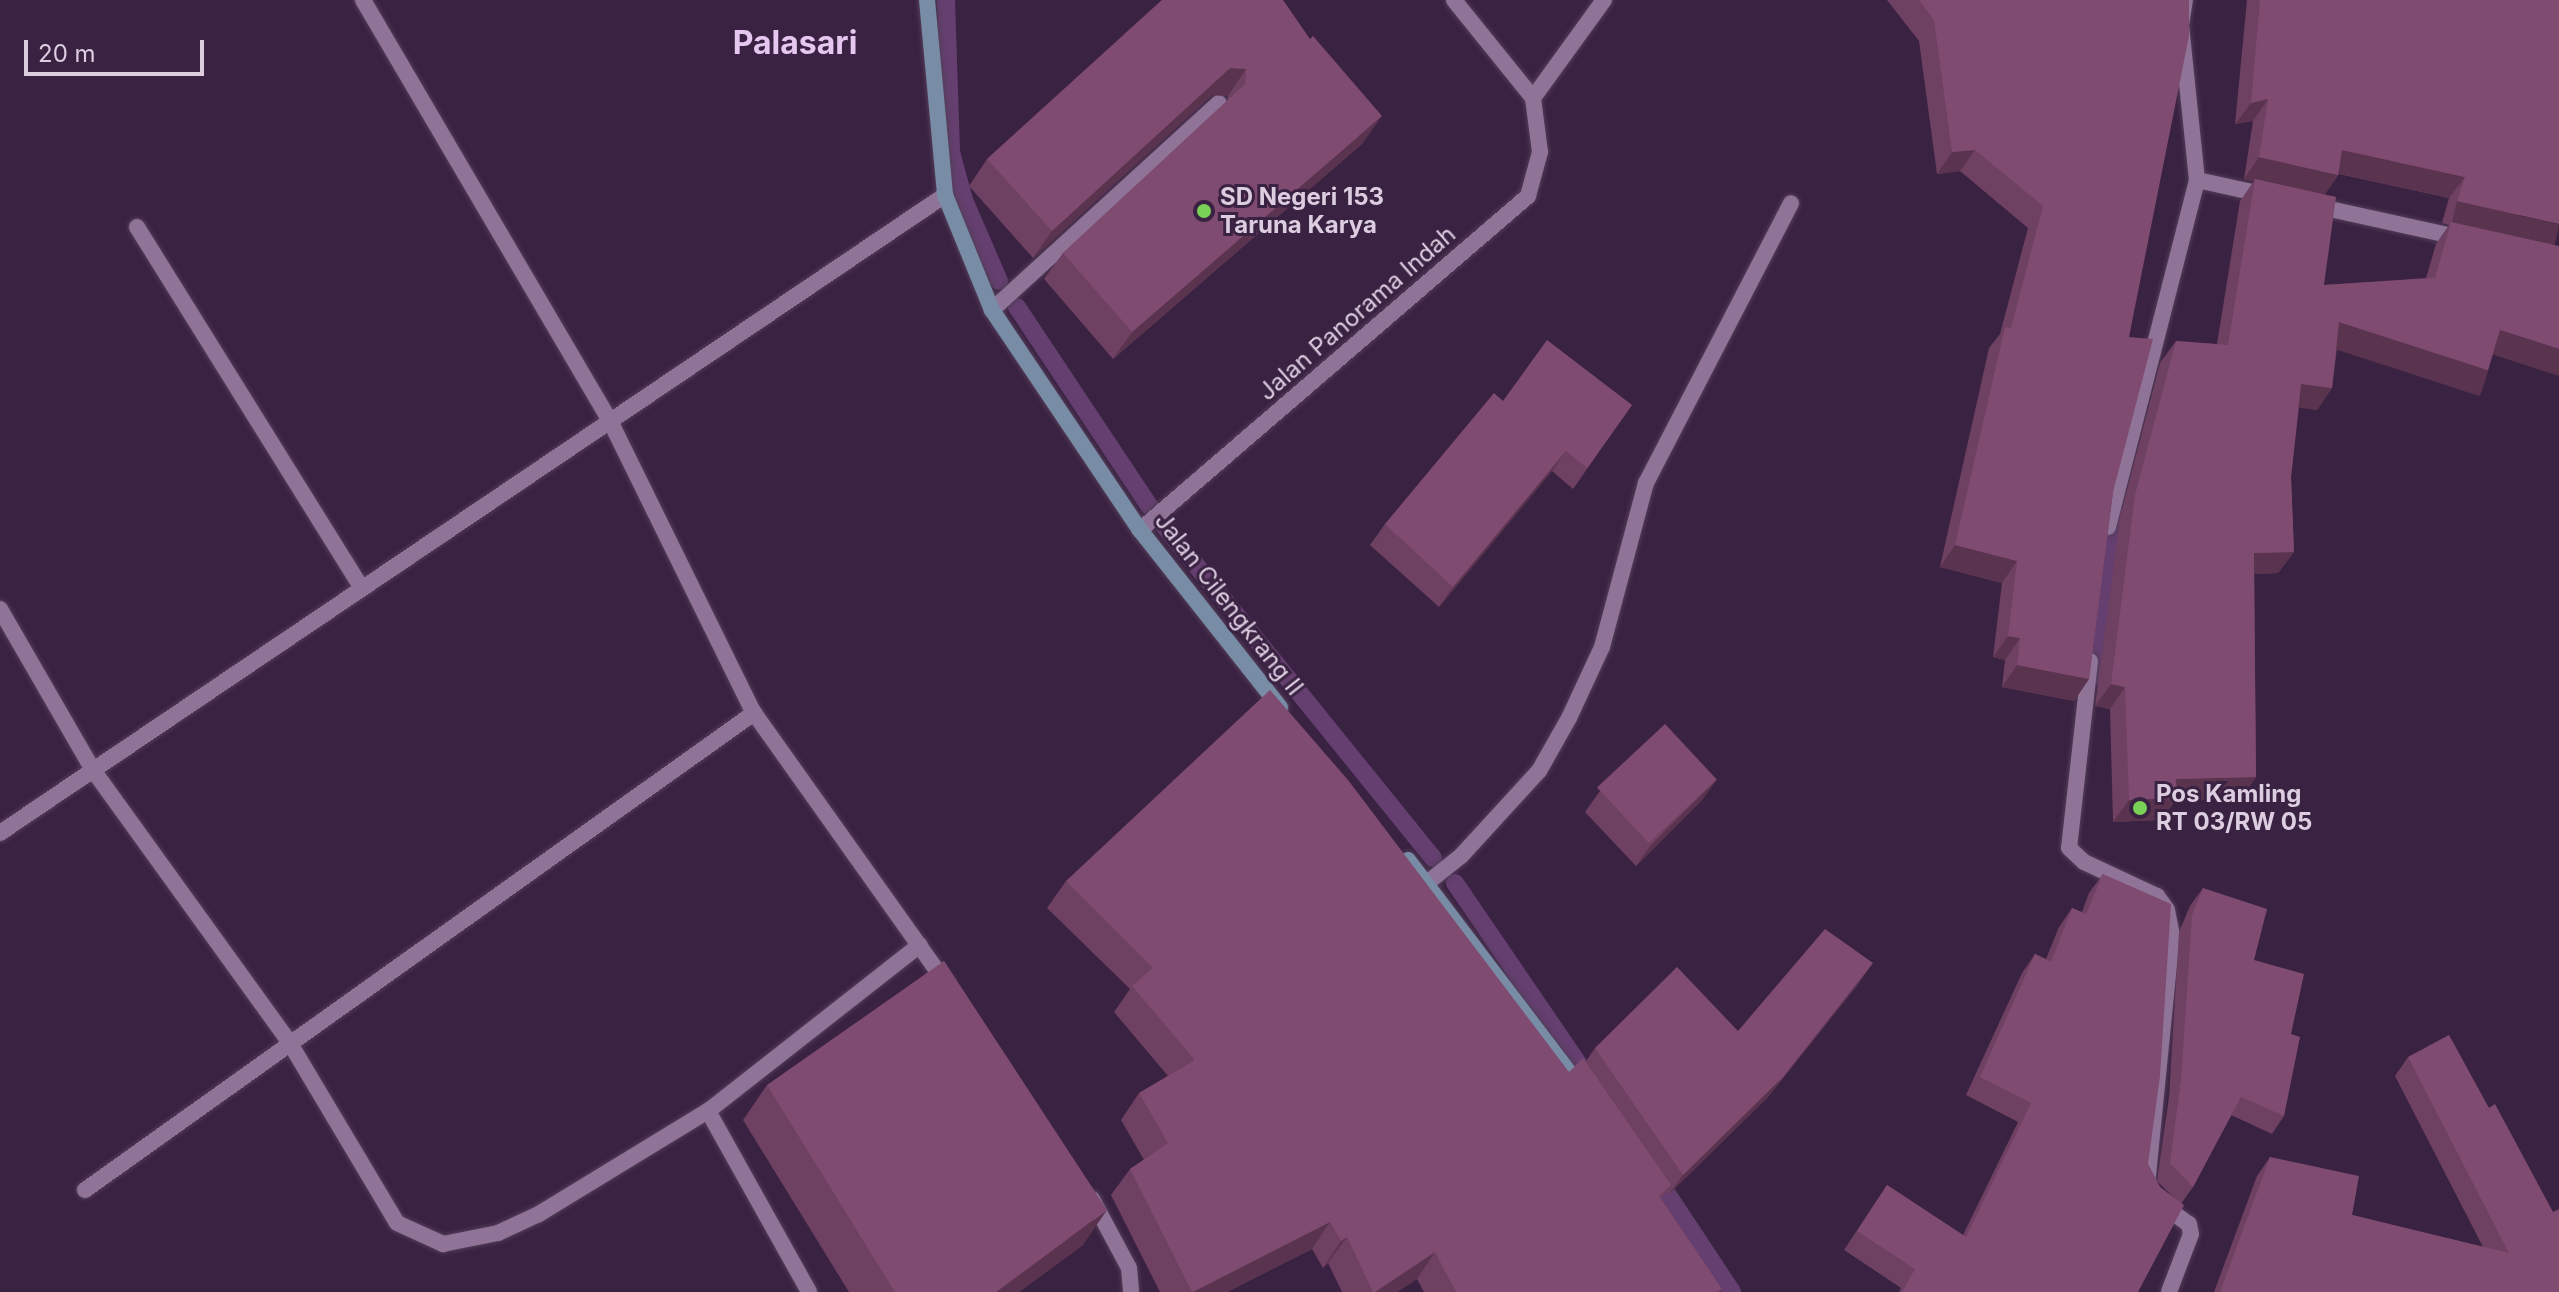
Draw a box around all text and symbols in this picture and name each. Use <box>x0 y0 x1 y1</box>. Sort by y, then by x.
scale bar <box>28 24 208 74</box>
district label: Palasari <box>733 24 857 62</box>
text: 20 m <box>38 39 96 68</box>
place label: SD Negeri 153 Taruna Karya <box>1220 183 1384 239</box>
marker: SD Negeri 153 Taruna Karya <box>1195 202 1213 220</box>
street label: Jalan Panorama Indah <box>1253 220 1461 406</box>
street label: Jalan Cilengkrang II <box>1149 507 1309 701</box>
place label: Pos Kamling RT 03/RW 05 <box>2156 780 2312 836</box>
marker: Pos Kamling RT 03/RW 05 <box>2131 799 2149 817</box>

